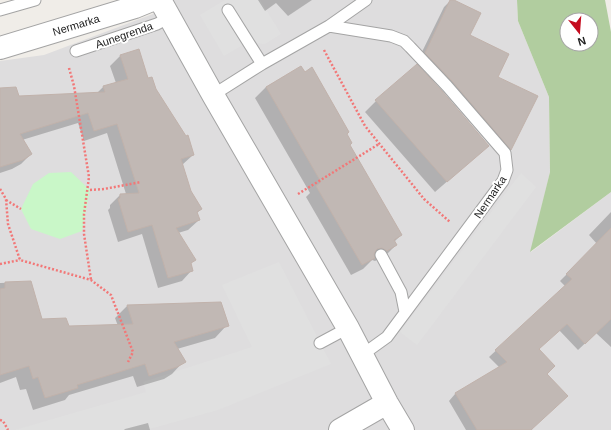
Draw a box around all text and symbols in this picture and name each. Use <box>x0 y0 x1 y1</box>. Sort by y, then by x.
street label: Nermarka <box>51 12 102 38</box>
north arrow <box>559 12 599 52</box>
street label: Aunegrenda <box>94 19 155 50</box>
text: N <box>576 35 587 48</box>
street label: Nermarka <box>472 173 509 220</box>

